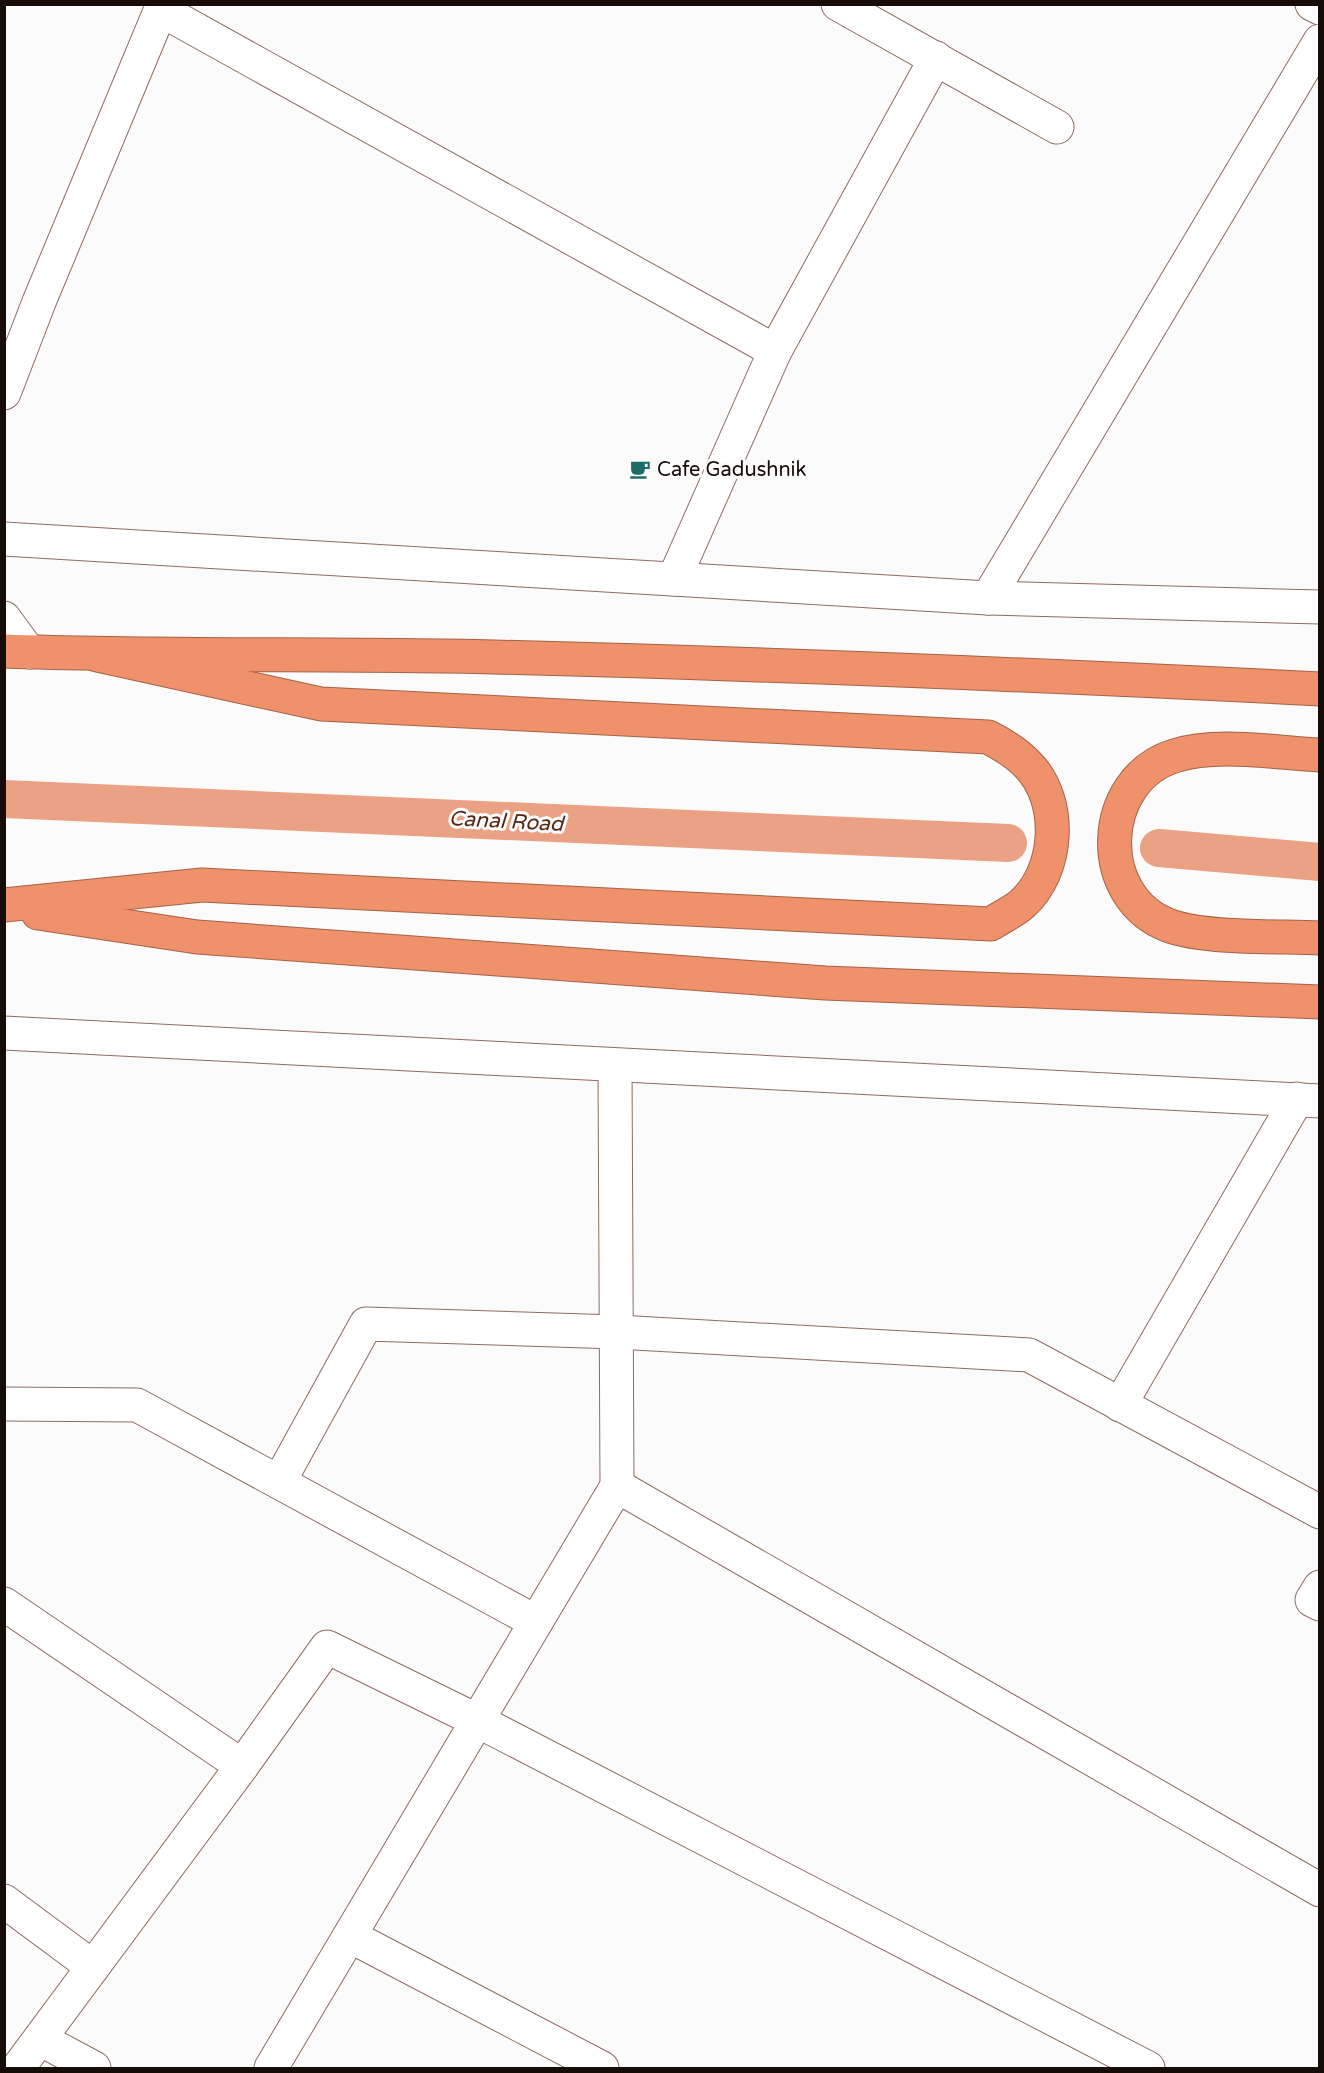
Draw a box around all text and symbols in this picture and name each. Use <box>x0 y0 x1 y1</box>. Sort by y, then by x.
cafe icon: Cafe Gadushnik <box>628 457 652 481</box>
place label: Cafe Gadushnik <box>657 458 807 482</box>
water label: Canal Road <box>448 806 567 837</box>

